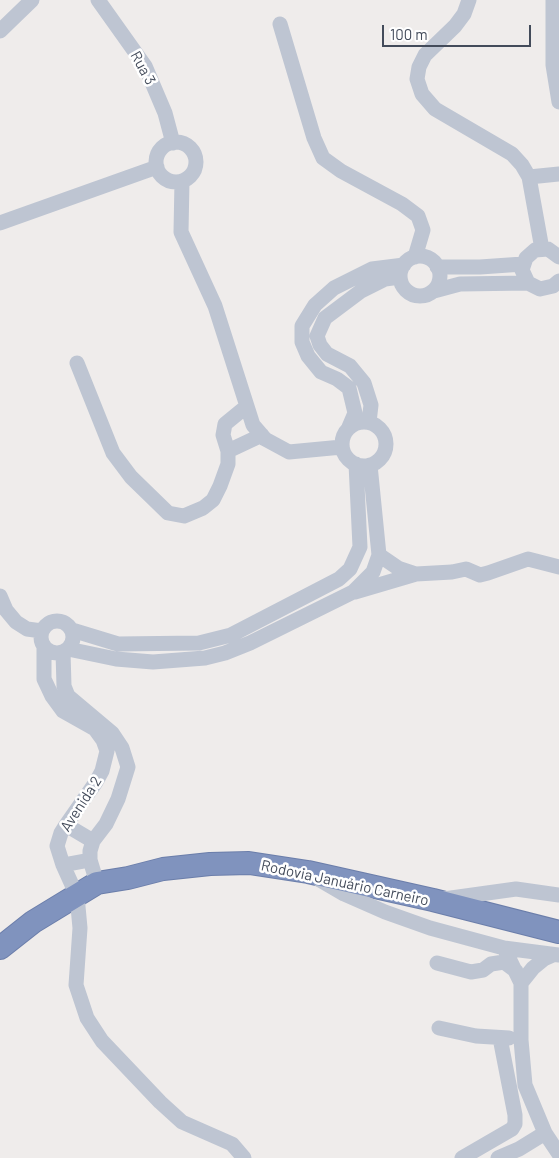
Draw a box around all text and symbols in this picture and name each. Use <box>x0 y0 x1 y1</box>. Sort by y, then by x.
scale bar <box>384 15 533 47</box>
text: 100 m <box>390 25 428 43</box>
street label: Rua 3 <box>126 48 160 88</box>
street label: Avenida 2 <box>56 773 106 835</box>
street label: Rodovia Januário Carneiro <box>259 856 431 910</box>

